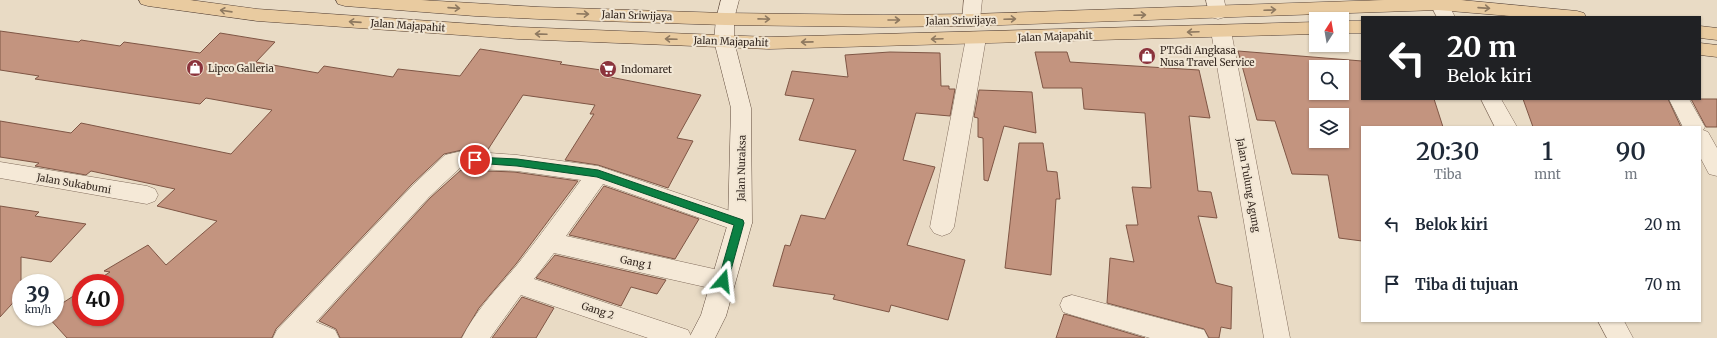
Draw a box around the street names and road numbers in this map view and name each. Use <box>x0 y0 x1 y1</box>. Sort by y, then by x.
street label: Jalan Sriwijaya <box>601 8 673 23</box>
street label: Jalan Sriwijaya <box>925 13 997 28</box>
street label: Jalan Majapahit <box>369 16 446 35</box>
street label: Jalan Majapahit <box>1016 29 1093 44</box>
street label: Jalan Majapahit <box>692 34 769 49</box>
street label: Jalan Nuraksa <box>734 134 749 202</box>
street label: Jalan Tulung Agung <box>1234 136 1263 233</box>
street label: Jalan Sukabumi <box>35 170 112 196</box>
street label: Gang 1 <box>619 253 653 272</box>
street label: Gang 2 <box>580 299 616 322</box>

